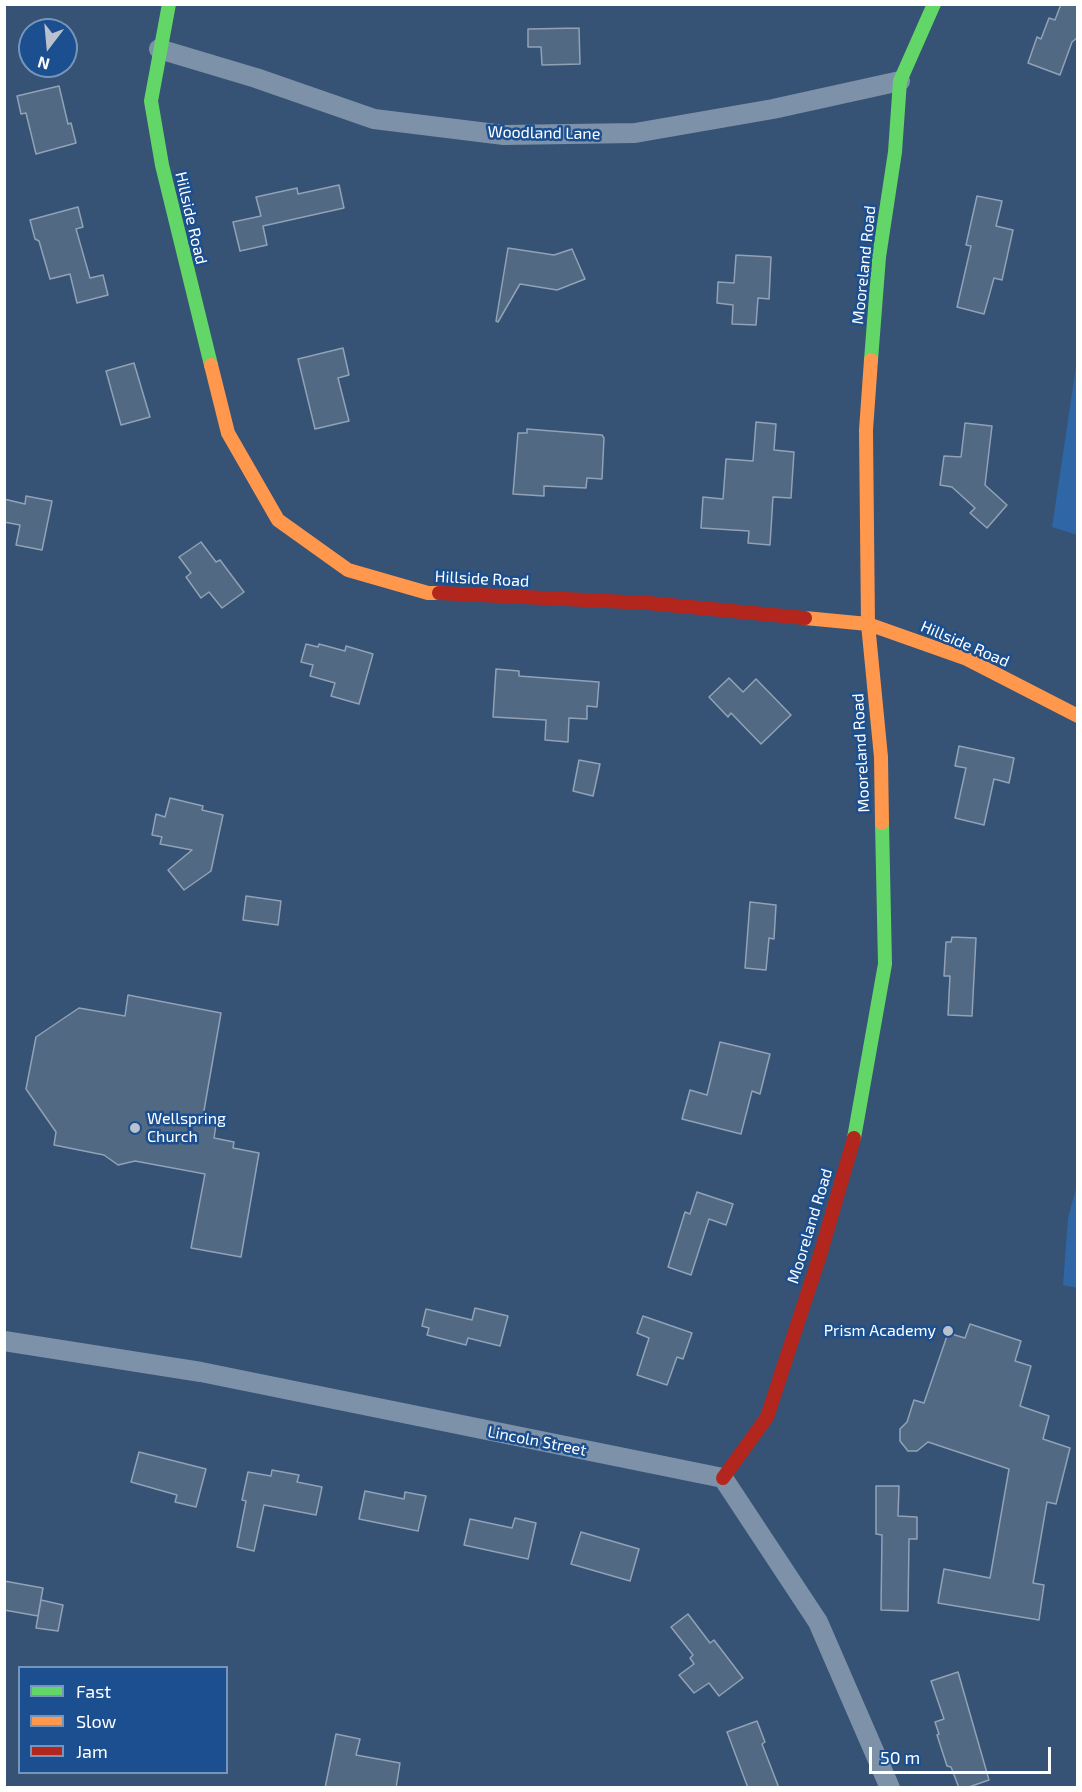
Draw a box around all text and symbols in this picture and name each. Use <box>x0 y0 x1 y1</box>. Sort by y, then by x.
north arrow <box>18 18 78 78</box>
text: N <box>35 53 52 75</box>
street label: Woodland Lane <box>487 122 601 144</box>
street label: Hillside Road <box>171 170 211 266</box>
street label: Mooreland Road <box>848 205 880 325</box>
street label: Hillside Road <box>434 567 530 591</box>
street label: Hillside Road <box>918 617 1012 671</box>
street label: Mooreland Road <box>848 693 874 813</box>
place label: Wellspring Church <box>147 1109 226 1147</box>
marker: Wellspring Church <box>128 1121 142 1135</box>
street label: Mooreland Road <box>783 1166 837 1286</box>
place label: Prism Academy <box>824 1321 936 1341</box>
marker: Prism Academy <box>941 1324 955 1338</box>
street label: Lincoln Street <box>486 1422 588 1460</box>
legend <box>18 1666 228 1774</box>
text: Fast <box>76 1680 111 1702</box>
text: Slow <box>76 1710 116 1732</box>
scale bar <box>872 1735 1054 1773</box>
text: Jam <box>76 1740 108 1762</box>
text: 50 m <box>880 1746 920 1768</box>

